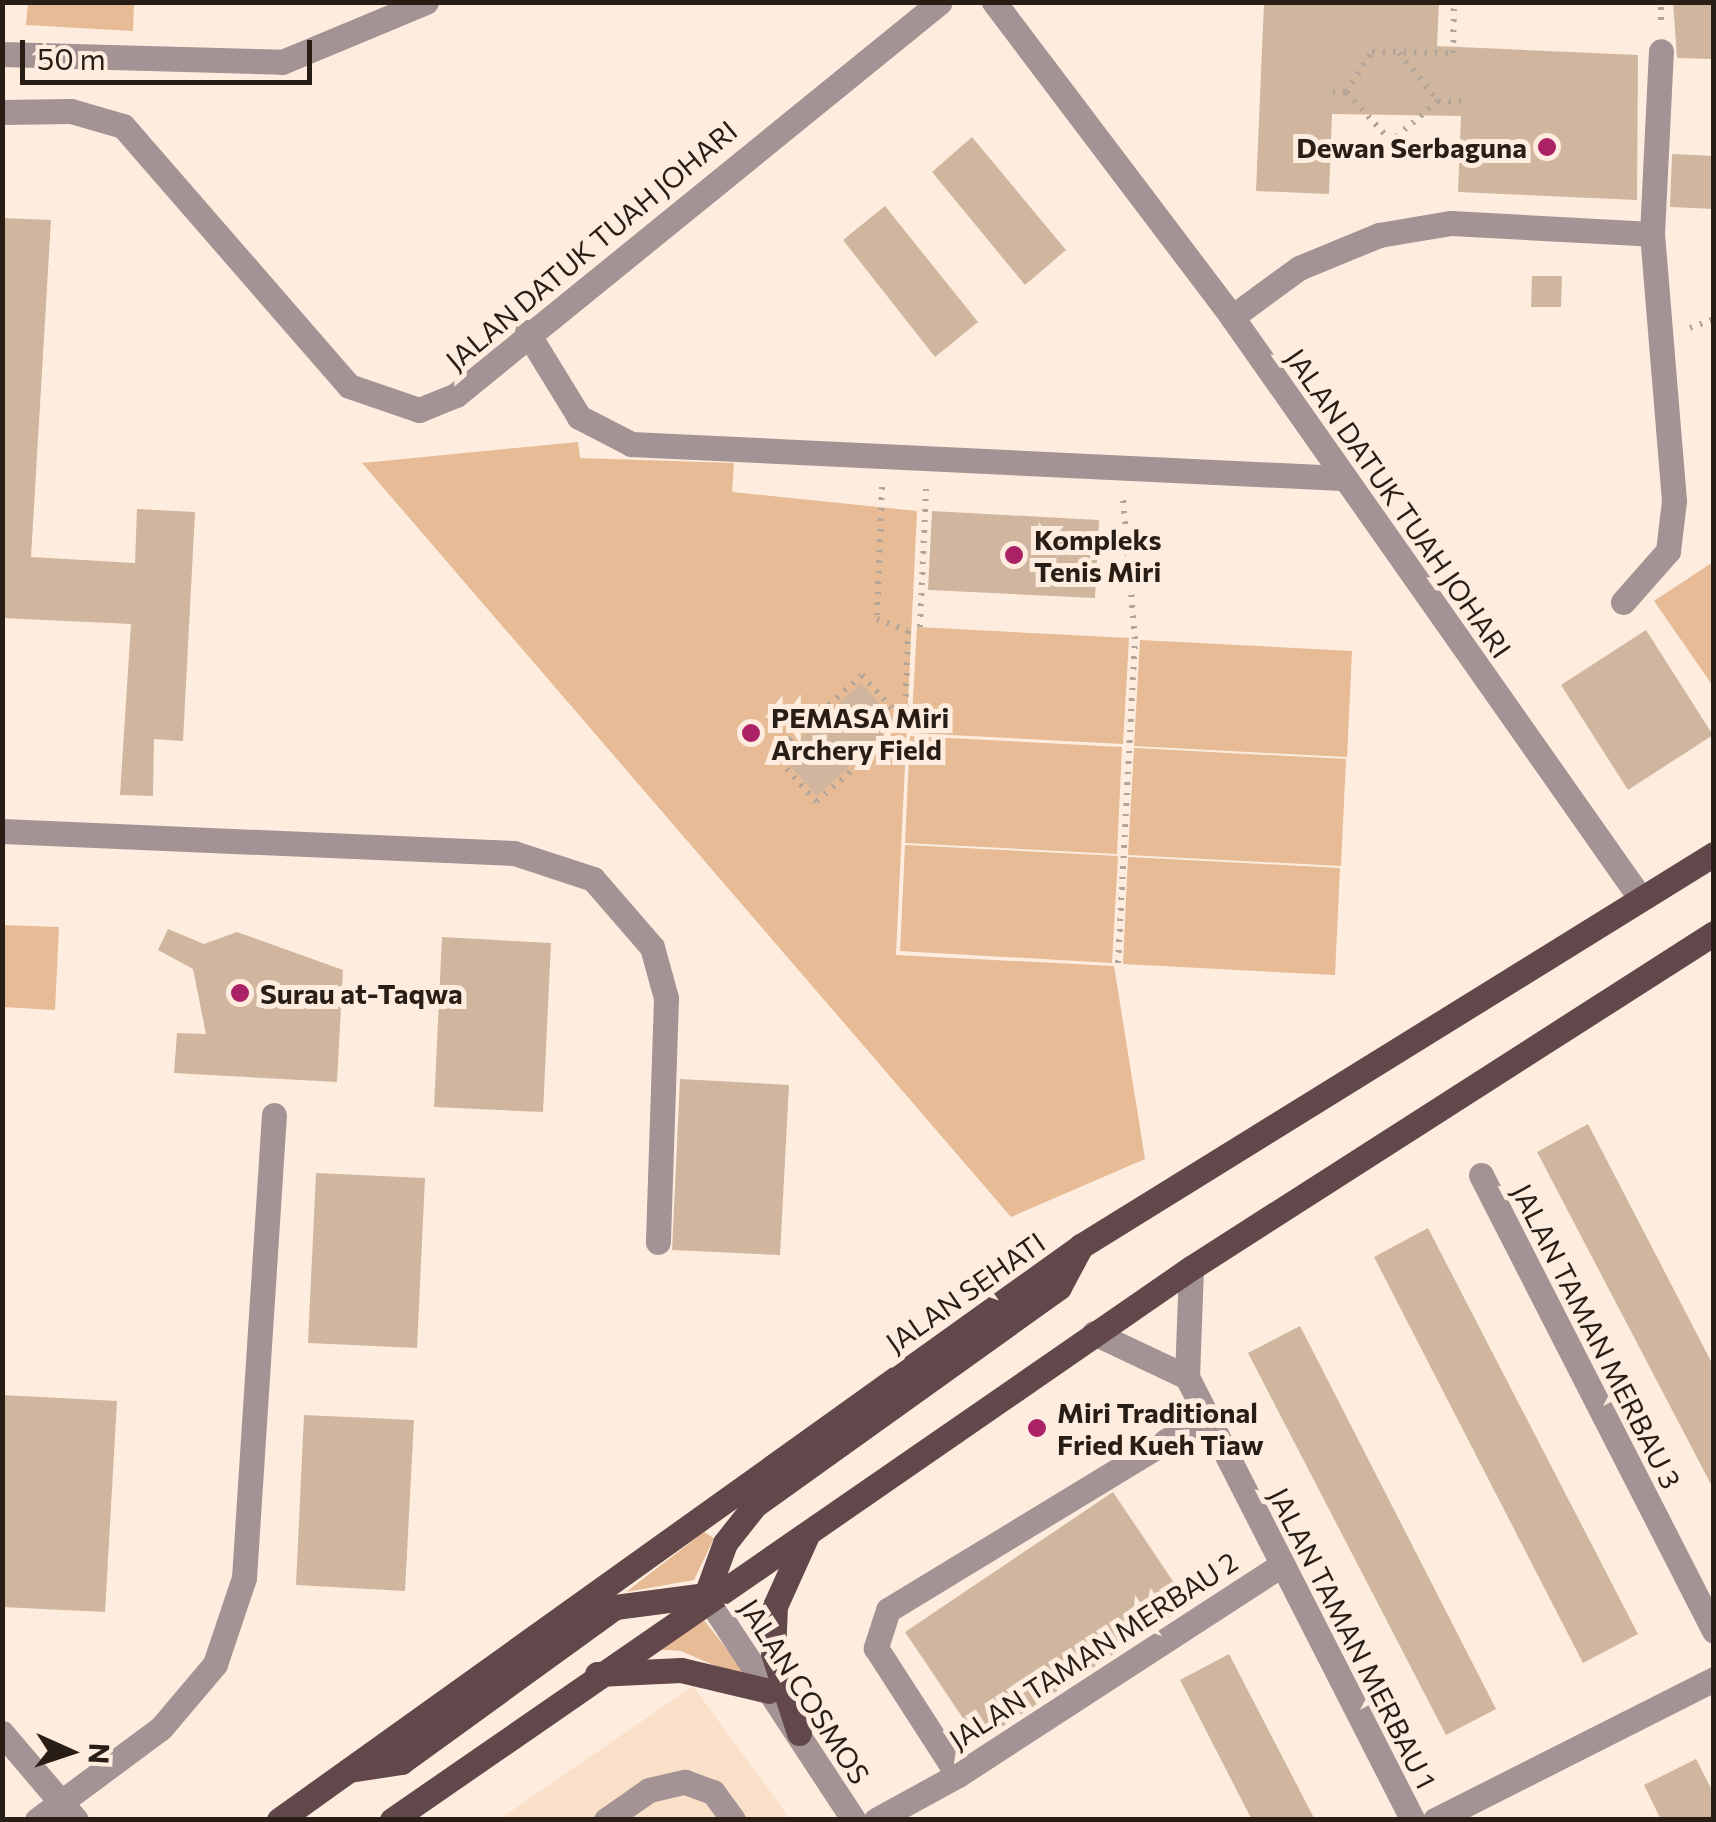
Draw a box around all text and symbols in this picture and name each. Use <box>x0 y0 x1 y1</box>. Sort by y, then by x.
scale bar <box>25 20 318 82</box>
text: 50 m <box>37 39 106 76</box>
street label: JALAN DATUK TUAH JOHARI <box>439 113 743 377</box>
place label: Dewan Serbaguna <box>1296 130 1527 164</box>
marker: Dewan Serbaguna <box>1536 136 1558 158</box>
street label: JALAN DATUK TUAH JOHARI <box>1279 342 1519 664</box>
place label: Kompleks Tenis Miri <box>1034 522 1162 588</box>
marker: Kompleks Tenis Miri <box>1003 544 1025 566</box>
place label: PEMASA Miri Archery Field <box>771 700 949 766</box>
marker: PEMASA Miri Archery Field <box>740 722 762 744</box>
place label: Surau at-Taqwa <box>260 976 463 1010</box>
marker: Surau at-Taqwa <box>229 982 251 1004</box>
street label: JALAN TAMAN MERBAU 3 <box>1505 1178 1689 1494</box>
street label: JALAN SEHATI <box>879 1225 1051 1359</box>
place label: Miri Traditional Fried Kueh Tiaw <box>1057 1395 1264 1461</box>
marker: Miri Traditional Fried Kueh Tiaw <box>1026 1417 1048 1439</box>
street label: JALAN TAMAN MERBAU 1 <box>1262 1482 1444 1794</box>
street label: JALAN TAMAN MERBAU 2 <box>943 1544 1243 1756</box>
street label: JALAN COSMOS <box>733 1592 877 1790</box>
north arrow <box>20 1702 120 1802</box>
text: N <box>82 1742 117 1765</box>

